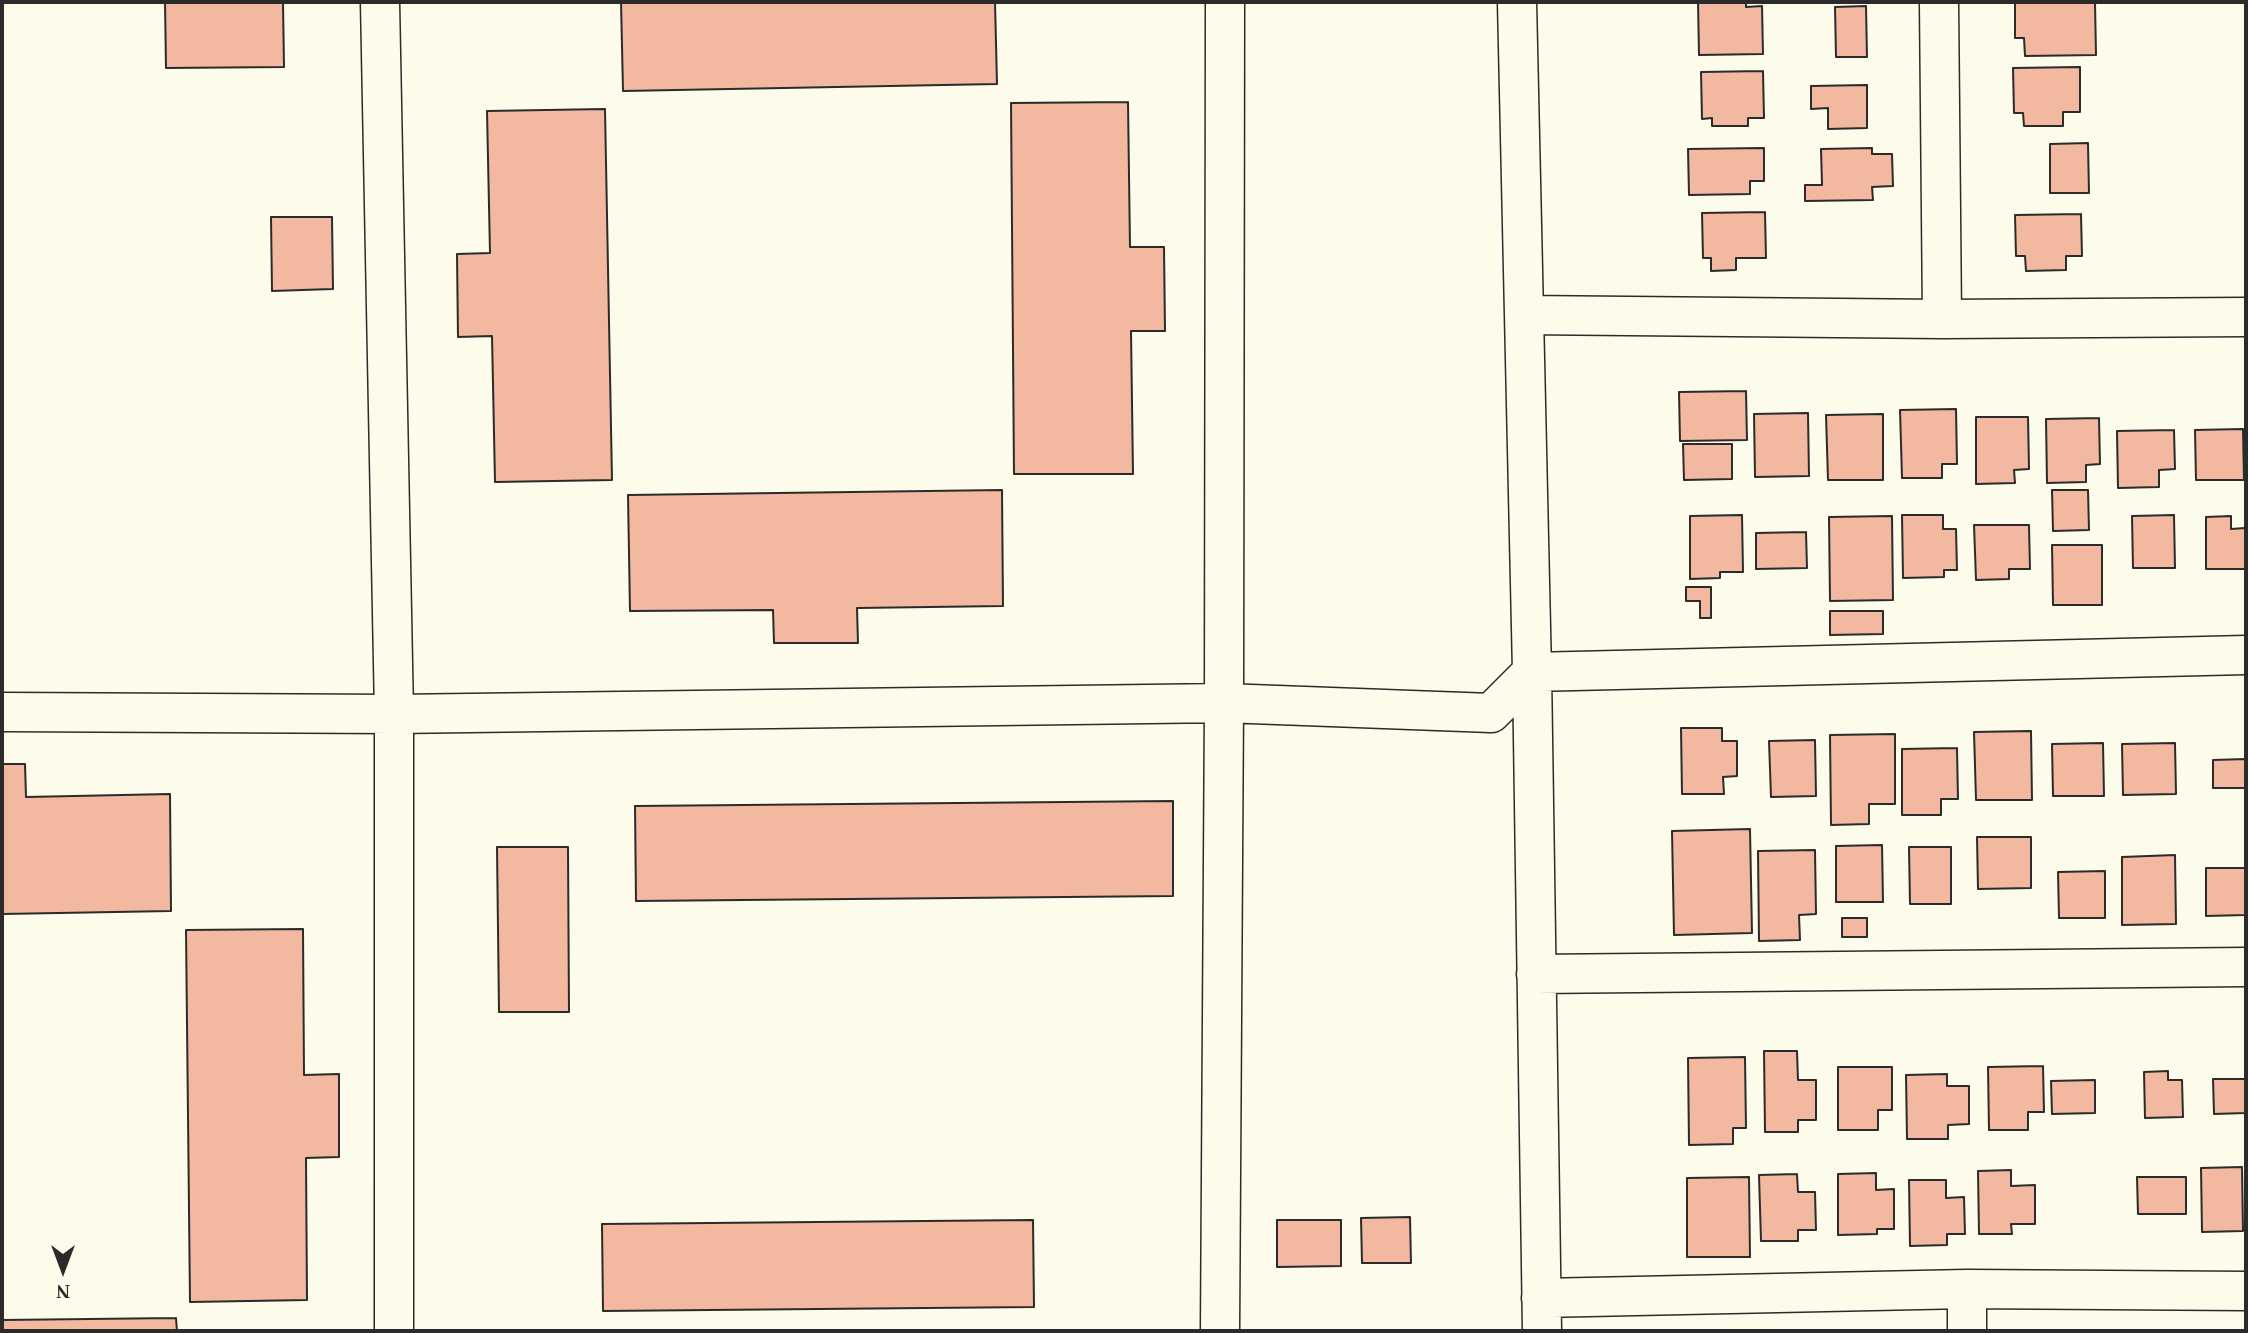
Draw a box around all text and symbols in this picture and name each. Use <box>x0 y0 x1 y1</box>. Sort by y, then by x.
north arrow <box>28 1235 98 1305</box>
text: N <box>56 1281 70 1302</box>

